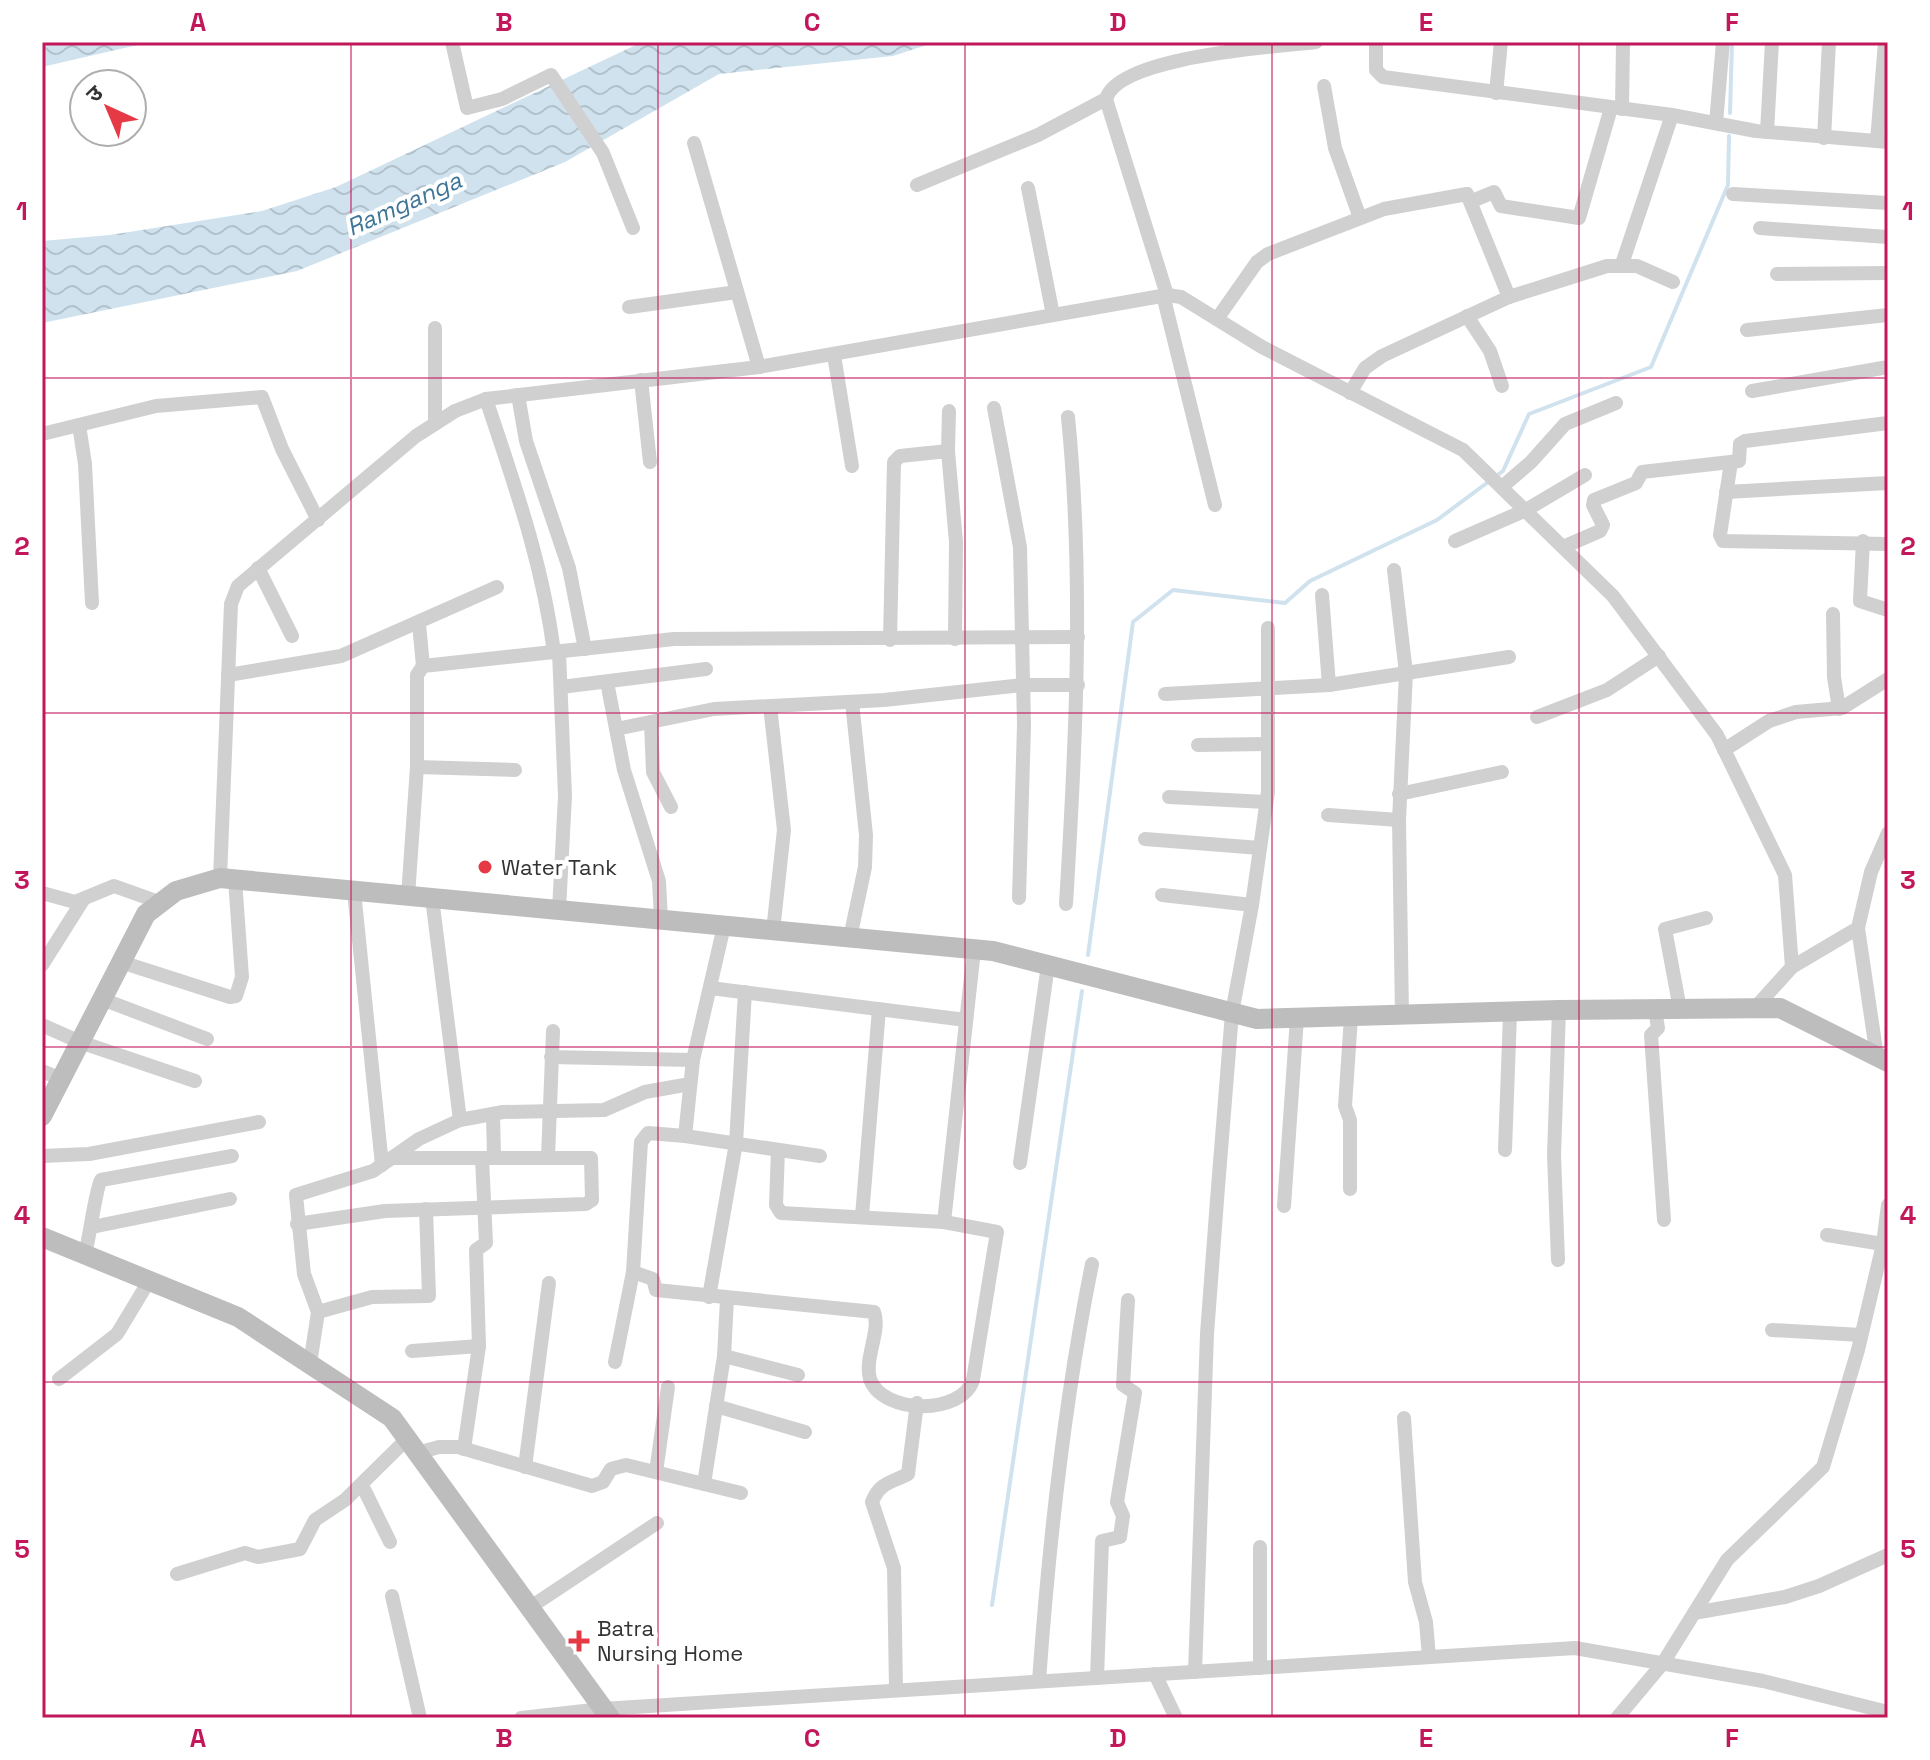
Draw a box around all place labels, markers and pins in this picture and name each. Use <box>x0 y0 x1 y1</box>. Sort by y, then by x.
place label: Water Tank <box>501 853 617 881</box>
marker: Water Tank <box>476 858 494 876</box>
place label: Batra Nursing Home <box>597 1614 743 1667</box>
marker: Batra Nursing Home <box>568 1630 590 1652</box>

